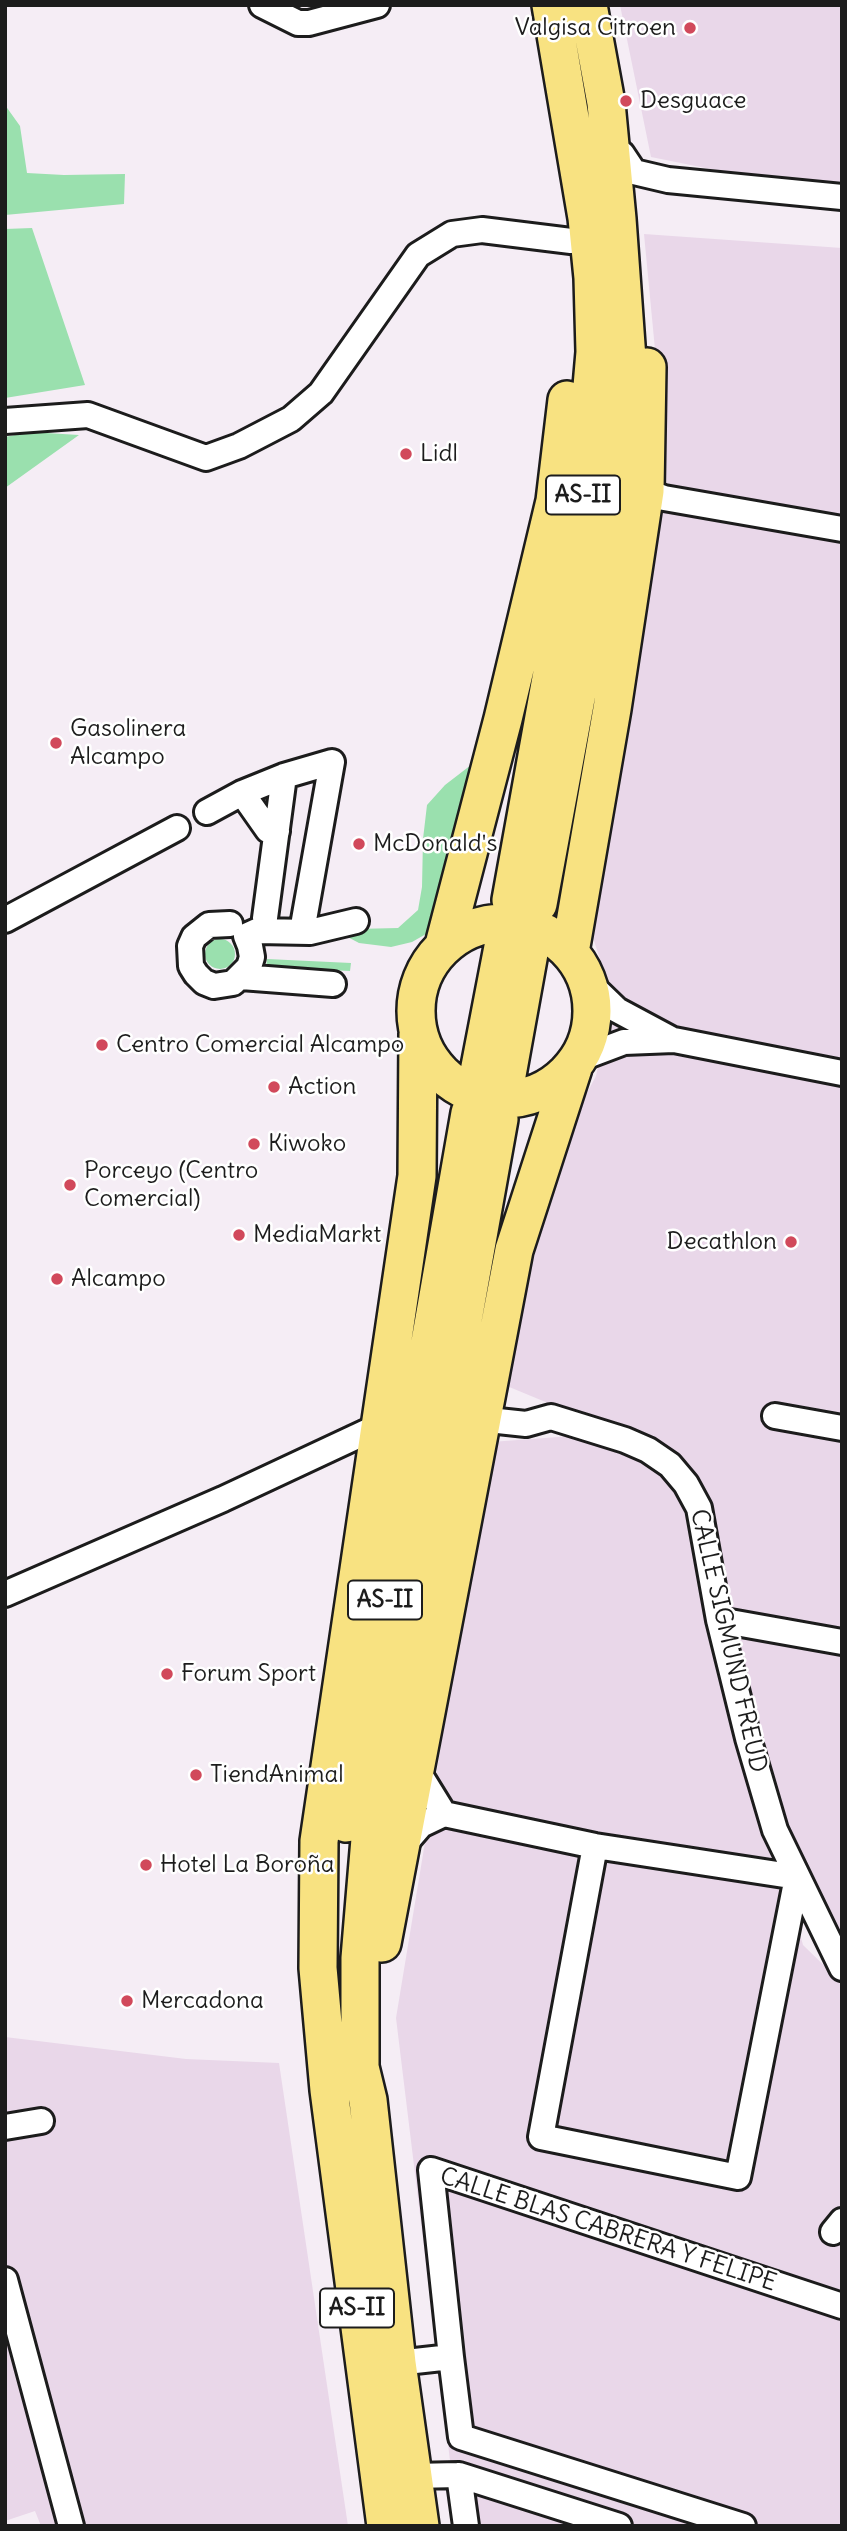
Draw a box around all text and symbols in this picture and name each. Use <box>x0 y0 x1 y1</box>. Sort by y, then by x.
place label: Valgisa Citroen <box>515 14 676 42</box>
marker: Valgisa Citroen <box>682 20 698 36</box>
place label: Desguace <box>640 87 746 115</box>
marker: Desguace <box>618 93 634 109</box>
place label: Lidl <box>420 440 458 468</box>
marker: Lidl <box>398 446 414 462</box>
road number: AS-II <box>546 475 620 514</box>
place label: Gasolinera Alcampo <box>70 715 186 771</box>
marker: Gasolinera Alcampo <box>48 735 64 751</box>
place label: McDonald's <box>373 830 497 858</box>
marker: McDonald's <box>351 836 367 852</box>
place label: Centro Comercial Alcampo <box>116 1031 404 1059</box>
marker: Centro Comercial Alcampo <box>94 1037 110 1053</box>
place label: Action <box>288 1073 356 1101</box>
marker: Action <box>266 1079 282 1095</box>
place label: Kiwoko <box>268 1130 346 1158</box>
marker: Kiwoko <box>246 1136 262 1152</box>
place label: Porceyo (Centro Comercial) <box>84 1157 258 1213</box>
marker: Porceyo (Centro Comercial) <box>62 1177 78 1193</box>
place label: MediaMarkt <box>253 1221 381 1249</box>
marker: MediaMarkt <box>231 1227 247 1243</box>
place label: Decathlon <box>667 1228 777 1256</box>
marker: Decathlon <box>783 1234 799 1250</box>
place label: Alcampo <box>71 1265 166 1293</box>
marker: Alcampo <box>49 1271 65 1287</box>
street label: CALLE SIGMUND FREUD <box>684 1507 772 1775</box>
road number: AS-II <box>348 1581 422 1620</box>
place label: Forum Sport <box>181 1660 316 1688</box>
marker: Forum Sport <box>159 1666 175 1682</box>
place label: TiendAnimal <box>210 1761 344 1789</box>
marker: TiendAnimal <box>188 1767 204 1783</box>
place label: Hotel La Boroña <box>160 1851 335 1879</box>
marker: Hotel La Boroña <box>138 1857 154 1873</box>
place label: Mercadona <box>141 1987 264 2015</box>
marker: Mercadona <box>119 1993 135 2009</box>
street label: CALLE BLAS CABRERA Y FELIPE <box>436 2162 780 2298</box>
road number: AS-II <box>320 2288 394 2328</box>

